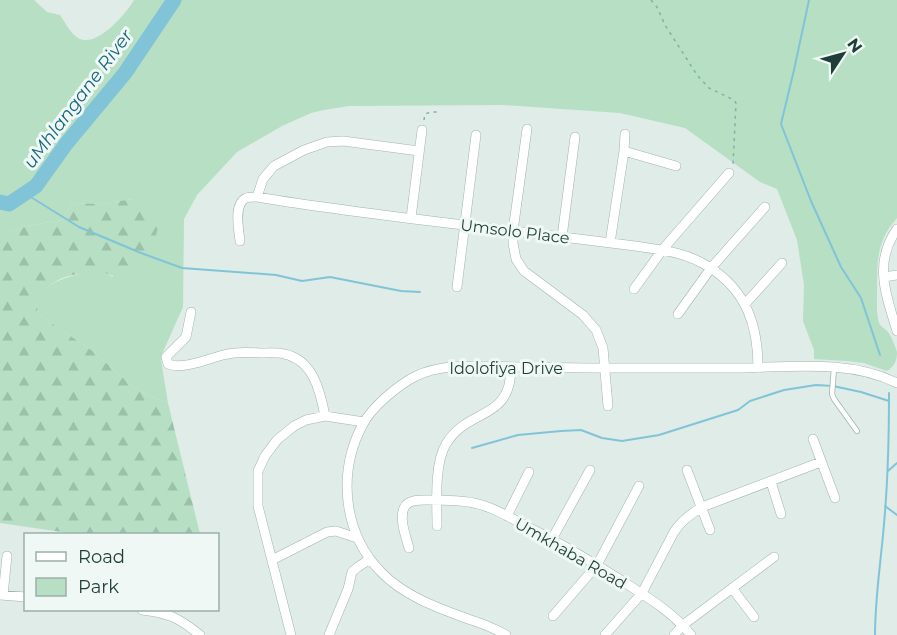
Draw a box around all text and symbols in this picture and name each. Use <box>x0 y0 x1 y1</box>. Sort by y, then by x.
north arrow <box>813 24 873 84</box>
water label: uMhlangane River <box>19 25 138 173</box>
text: N <box>843 35 866 56</box>
street label: Umsolo Place <box>459 215 571 248</box>
street label: Idolofiya Drive <box>449 359 563 378</box>
street label: Umkhaba Road <box>512 514 630 593</box>
legend <box>24 533 219 611</box>
text: Road <box>78 546 125 568</box>
text: Park <box>78 576 119 598</box>

